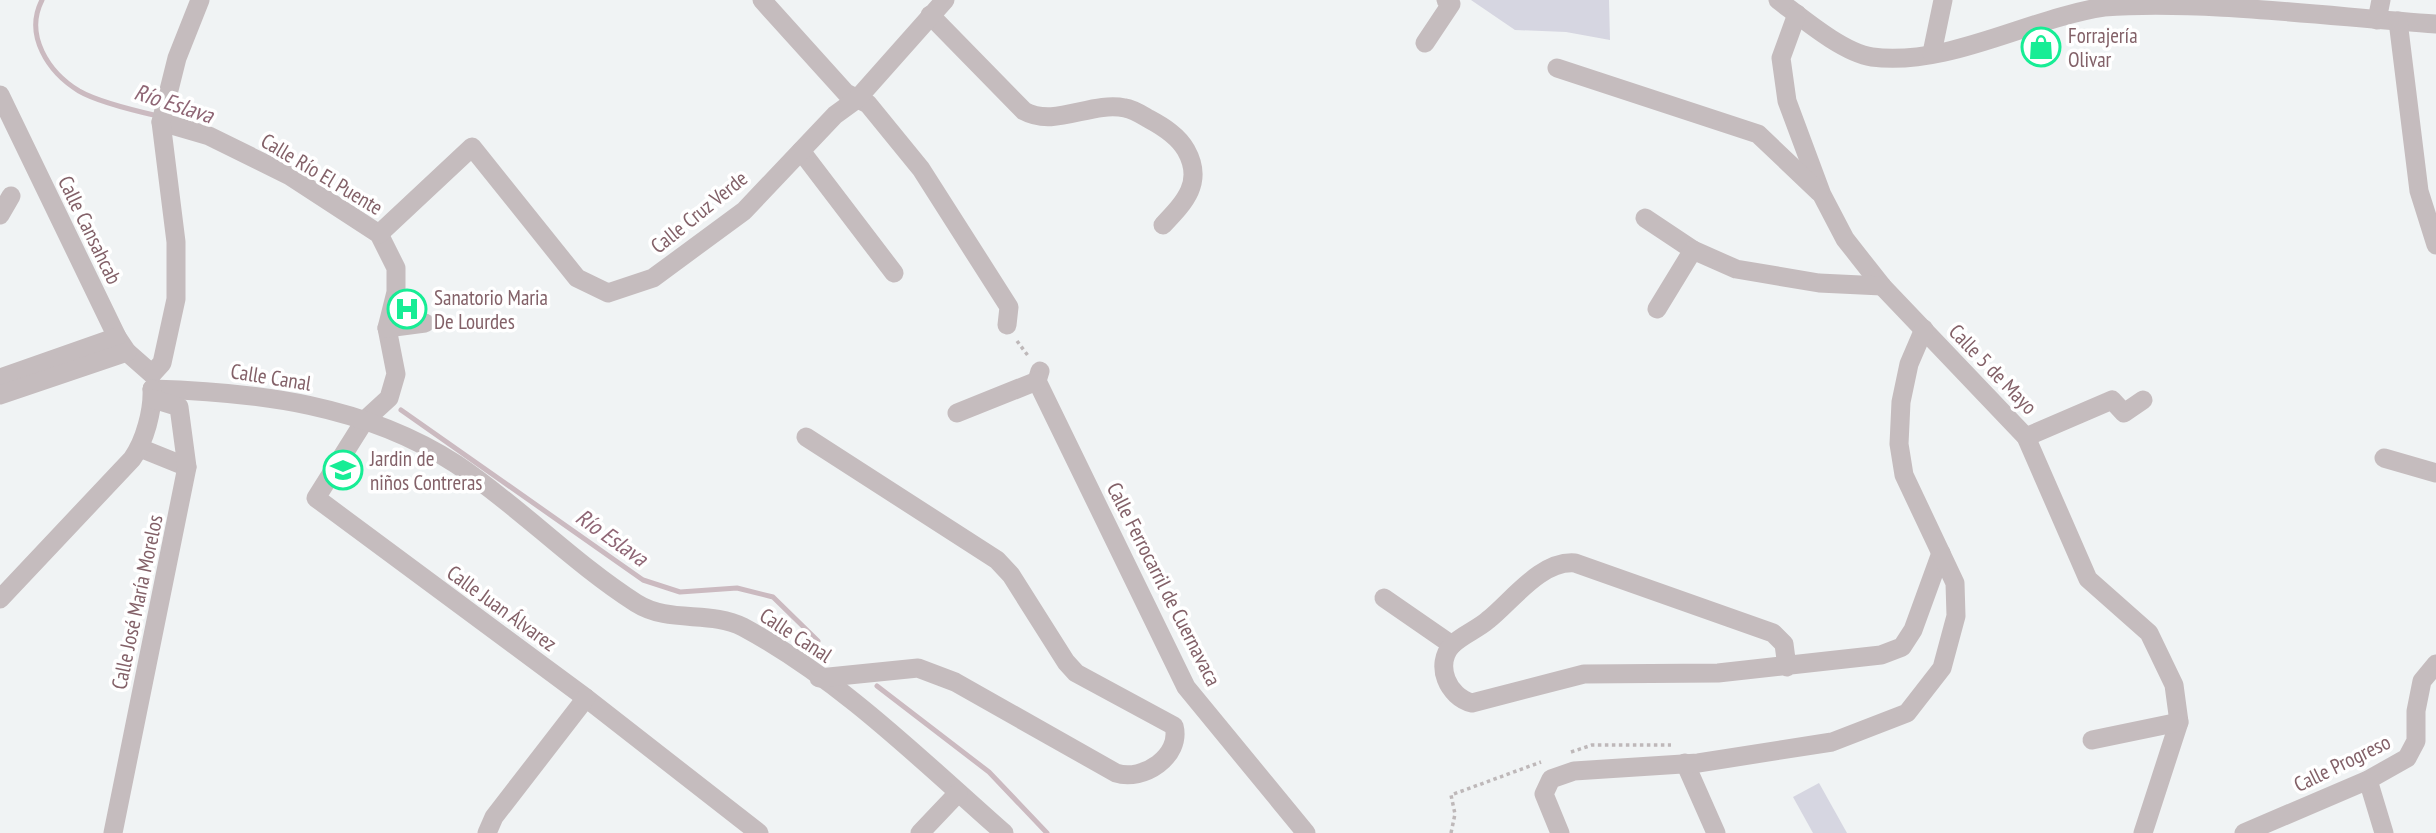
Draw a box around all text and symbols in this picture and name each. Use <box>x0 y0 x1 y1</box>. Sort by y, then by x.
place label: Forrajería Olivar <box>2068 22 2138 73</box>
shop icon: Forrajería Olivar <box>2020 26 2062 68</box>
water label: Río Eslava <box>131 77 219 130</box>
street label: Calle Río El Puente <box>256 127 388 221</box>
street label: Calle Cruz Verde <box>645 165 753 259</box>
street label: Calle Cansahcab <box>52 171 128 289</box>
place label: Sanatorio Maria De Lourdes <box>434 284 548 335</box>
hospital icon: Sanatorio Maria De Lourdes <box>386 288 428 330</box>
street label: Calle 5 de Mayo <box>1943 318 2043 420</box>
street label: Calle Canal <box>229 357 313 397</box>
place label: Jardin de niños Contreras <box>369 445 482 496</box>
school or university icon: Jardin de niños Contreras <box>322 449 364 491</box>
street label: Calle Ferrocarril de Cuernavaca <box>1101 478 1227 690</box>
water label: Río Eslava <box>570 502 655 573</box>
street label: Calle José María Morelos <box>105 512 169 692</box>
street label: Calle Juan Álvarez <box>442 559 562 657</box>
street label: Calle Canal <box>755 602 837 668</box>
street label: Calle Progreso <box>2289 728 2395 798</box>

